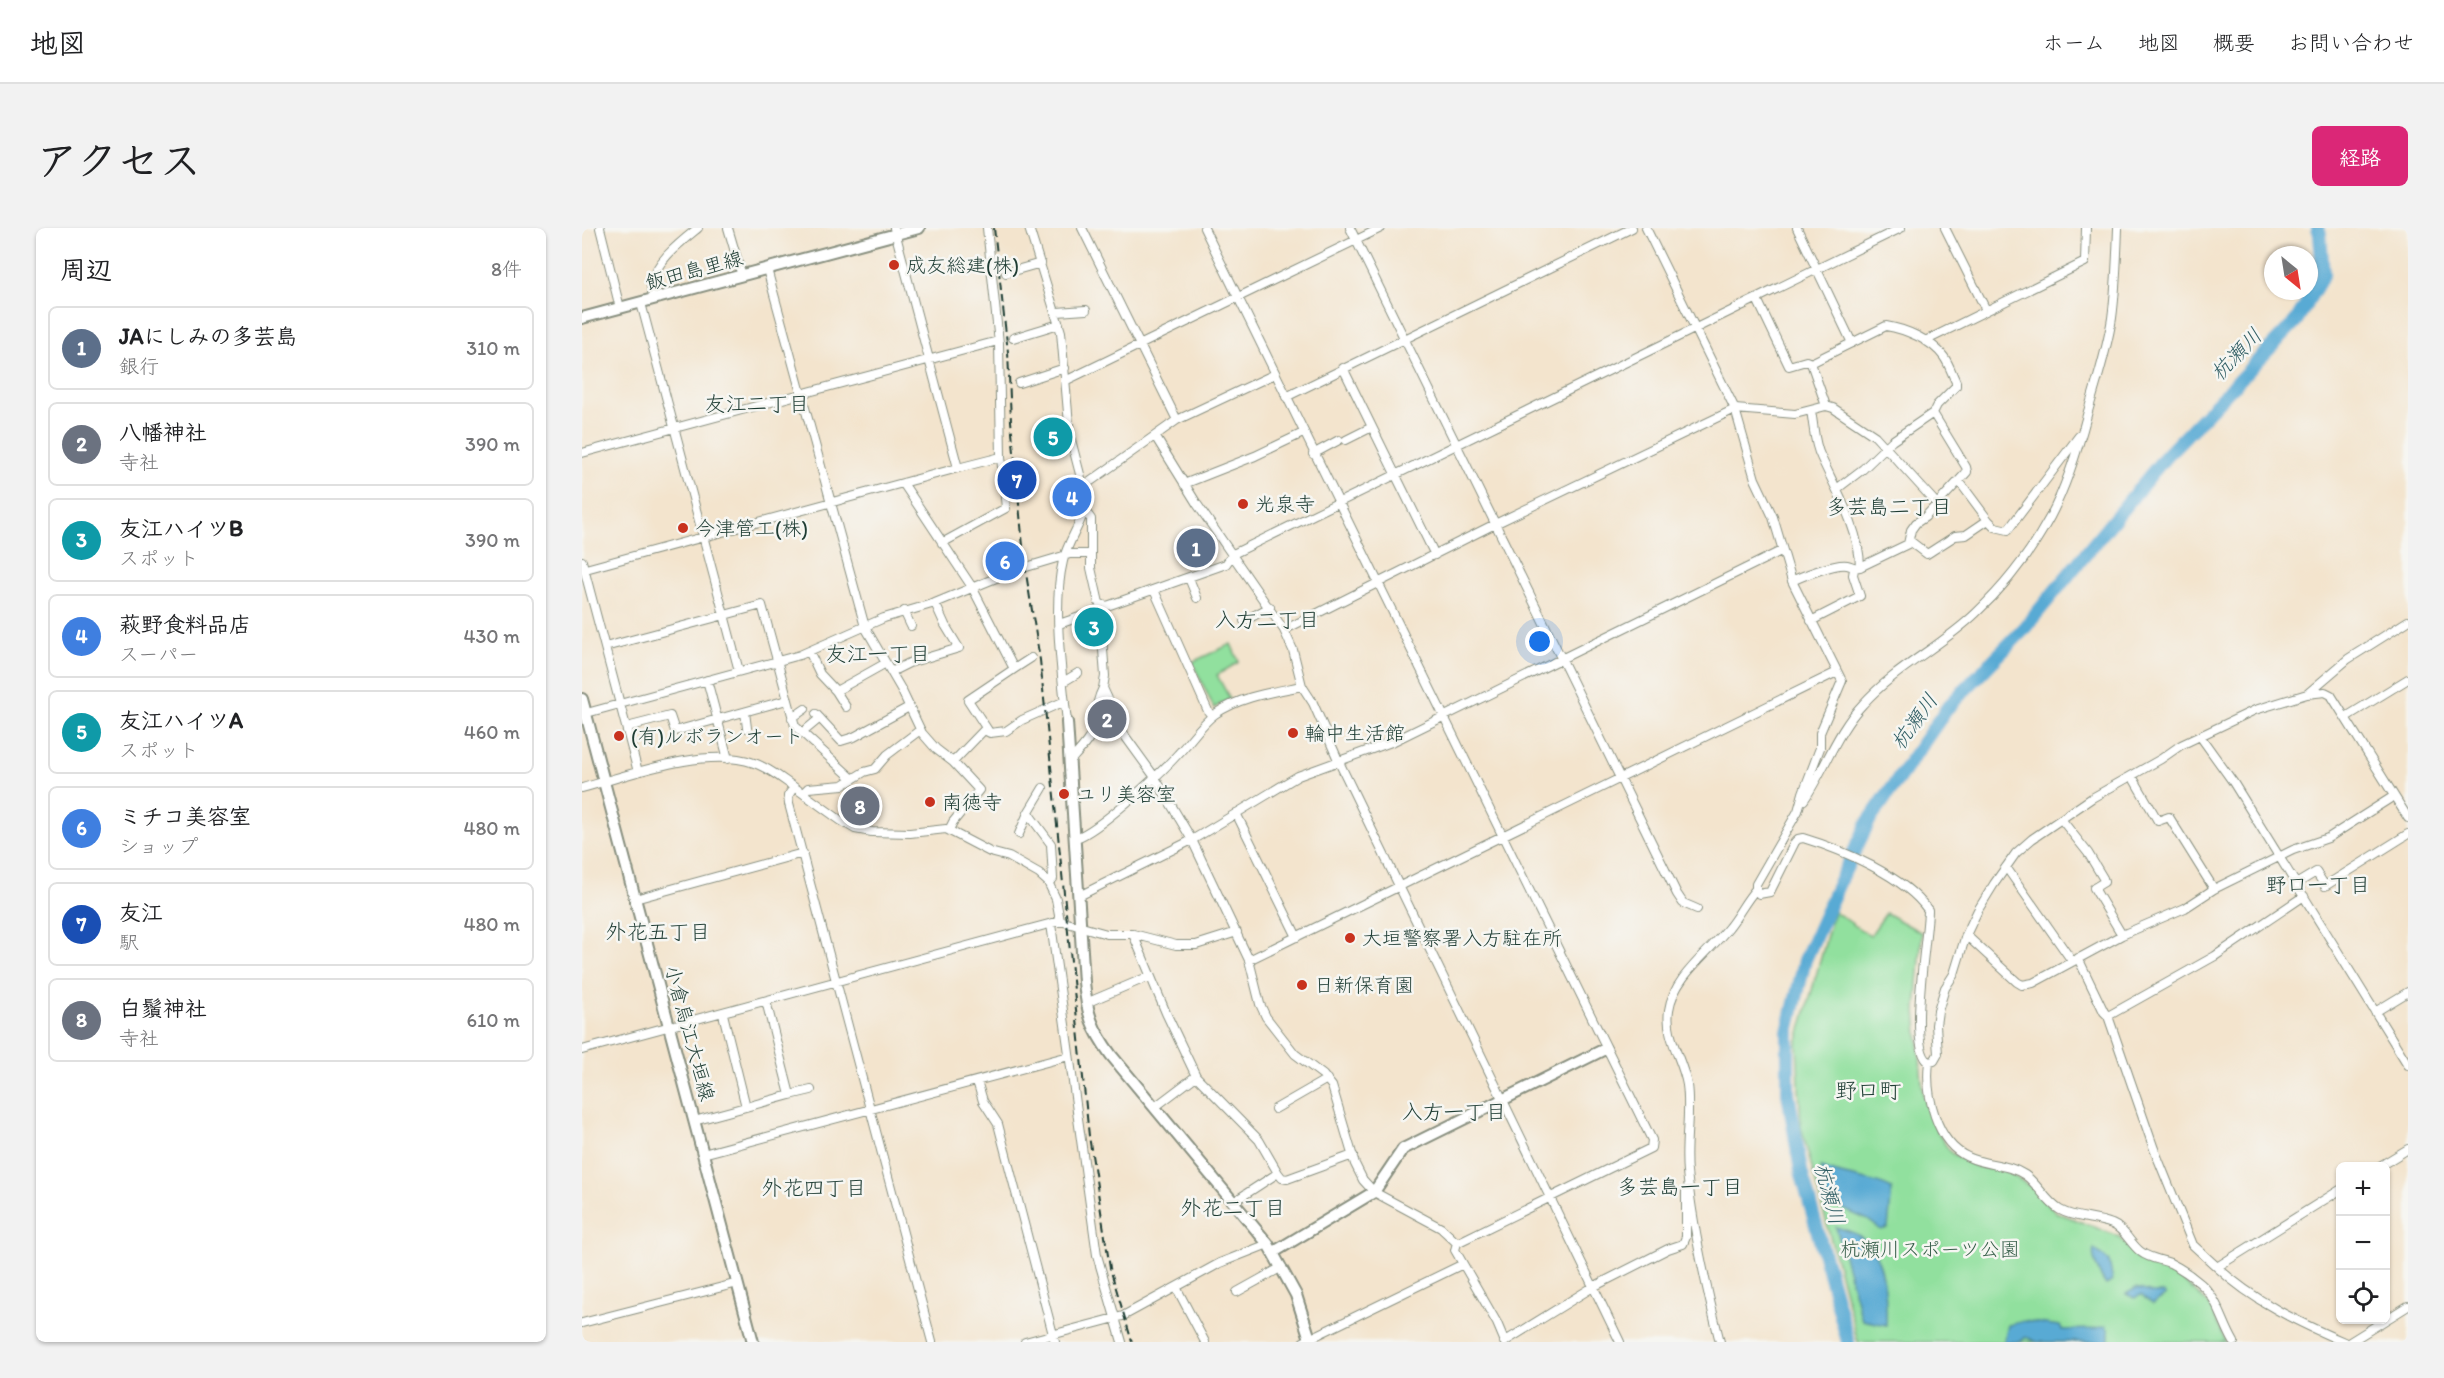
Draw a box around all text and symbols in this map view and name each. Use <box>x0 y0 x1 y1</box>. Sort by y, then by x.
text: 地図 <box>30 26 86 60</box>
text: ホーム <box>2043 30 2105 55</box>
text: 地図 <box>2138 30 2180 55</box>
text: 概要 <box>2213 30 2255 55</box>
text: お問い合わせ <box>2288 30 2414 55</box>
button: 経路 <box>2312 126 2408 186</box>
text: アクセス <box>36 135 201 186</box>
street label: 飯田島里線 <box>643 245 745 295</box>
north arrow <box>2264 246 2318 300</box>
place label: 成友総建(株) <box>906 253 1019 277</box>
text: 周辺 <box>60 254 112 286</box>
text: 8件 <box>491 257 522 281</box>
marker: 成友総建(株) <box>887 258 901 272</box>
text: JAにしみの多芸島 <box>119 323 297 350</box>
water label: 杭瀬川 <box>2205 323 2267 385</box>
text: 1 <box>77 336 86 360</box>
text: 310 m <box>466 336 520 360</box>
text: 銀行 <box>119 354 159 378</box>
district label: 友江二丁目 <box>705 391 810 416</box>
pin: 5 <box>1034 414 1072 460</box>
text: 八幡神社 <box>119 419 207 446</box>
text: 2 <box>76 432 87 456</box>
text: 390 m <box>465 432 520 456</box>
text: 寺社 <box>119 450 159 474</box>
pin: 7 <box>998 458 1036 502</box>
pin: 4 <box>1052 474 1092 520</box>
place label: 光泉寺 <box>1255 492 1315 516</box>
district label: 多芸島二丁目 <box>1826 494 1952 519</box>
marker: 光泉寺 <box>1236 497 1250 511</box>
text: 友江ハイツB <box>119 515 243 542</box>
place label: 今津管工(株) <box>695 516 808 540</box>
marker: 今津管工(株) <box>676 521 690 535</box>
pin: 1 <box>1176 526 1216 570</box>
text: 3 <box>76 528 87 552</box>
text: 390 m <box>465 528 520 552</box>
pin: 6 <box>986 538 1024 584</box>
text: スポット <box>119 546 199 570</box>
pin: 3 <box>1074 604 1114 650</box>
district label: 入方二丁目 <box>1215 607 1320 632</box>
text: 萩野食料品店 <box>119 611 251 638</box>
text: 4 <box>75 624 88 648</box>
text: 430 m <box>463 624 520 648</box>
your location <box>1525 627 1554 656</box>
district label: 友江一丁目 <box>826 641 931 666</box>
text: スーパー <box>119 642 198 666</box>
water label: 杭瀬川 <box>1885 688 1943 754</box>
pin: 2 <box>1088 696 1126 742</box>
text: 友江ハイツA <box>119 707 243 734</box>
text: 5 <box>76 720 87 744</box>
text: 460 m <box>464 720 520 744</box>
place label: 輪中生活館 <box>1305 721 1405 745</box>
place label: (有)ルボランオート <box>631 724 804 748</box>
marker: 輪中生活館 <box>1286 726 1300 740</box>
marker: (有)ルボランオート <box>612 729 626 743</box>
text: スポット <box>119 738 199 762</box>
place label: ユリ美容室 <box>1076 782 1176 806</box>
pin: 8 <box>840 784 880 828</box>
marker: ユリ美容室 <box>1057 787 1071 801</box>
place label: 南徳寺 <box>942 790 1002 814</box>
marker: 南徳寺 <box>923 795 937 809</box>
text: ミチコ美容室 <box>119 803 251 830</box>
text: 6 <box>76 816 87 840</box>
text: 480 m <box>463 816 520 840</box>
text: ショップ <box>119 834 198 858</box>
district label: 野口一丁目 <box>2266 872 2371 897</box>
text: 友江 <box>119 899 163 926</box>
text: 7 <box>77 912 86 936</box>
text: 480 m <box>463 912 520 936</box>
district label: 外花五丁目 <box>606 919 711 944</box>
place label: 大垣警察署入方駐在所 <box>1362 926 1562 950</box>
text: 駅 <box>119 930 139 954</box>
marker: 大垣警察署入方駐在所 <box>1343 931 1357 945</box>
street label: 小倉烏江大垣線 <box>660 962 720 1104</box>
place label: 日新保育園 <box>1314 973 1414 997</box>
marker: 日新保育園 <box>1295 978 1309 992</box>
text: 白鬚神社 <box>119 995 207 1022</box>
text: 8 <box>76 1008 87 1032</box>
text: 610 m <box>467 1008 520 1032</box>
text: 寺社 <box>119 1026 159 1050</box>
district label: 野口町 <box>1835 1077 1901 1104</box>
district label: 入方一丁目 <box>1402 1099 1507 1124</box>
water label: 杭瀬川 <box>1810 1160 1850 1228</box>
map controls <box>2336 1162 2390 1324</box>
button: + <box>2336 1162 2390 1216</box>
district label: 多芸島一丁目 <box>1617 1174 1743 1199</box>
district label: 外花四丁目 <box>762 1175 867 1200</box>
district label: 外花二丁目 <box>1181 1195 1286 1220</box>
button: − <box>2336 1216 2390 1270</box>
park label: 杭瀬川スポーツ公園 <box>1840 1237 2020 1261</box>
button: locate <box>2336 1270 2390 1324</box>

